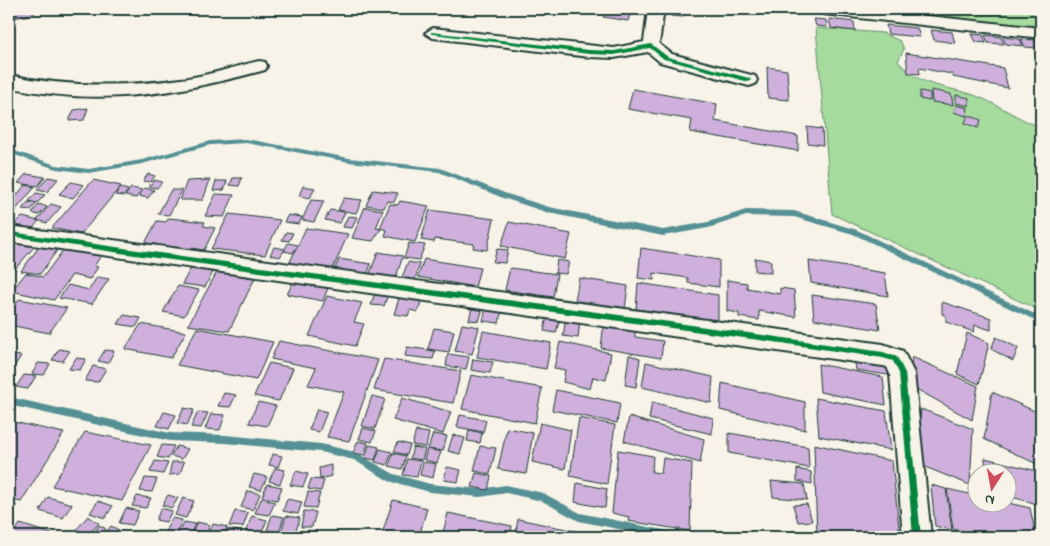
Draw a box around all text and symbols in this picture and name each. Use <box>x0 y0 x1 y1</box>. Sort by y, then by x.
north arrow <box>968 464 1018 514</box>
text: N <box>983 488 996 510</box>

